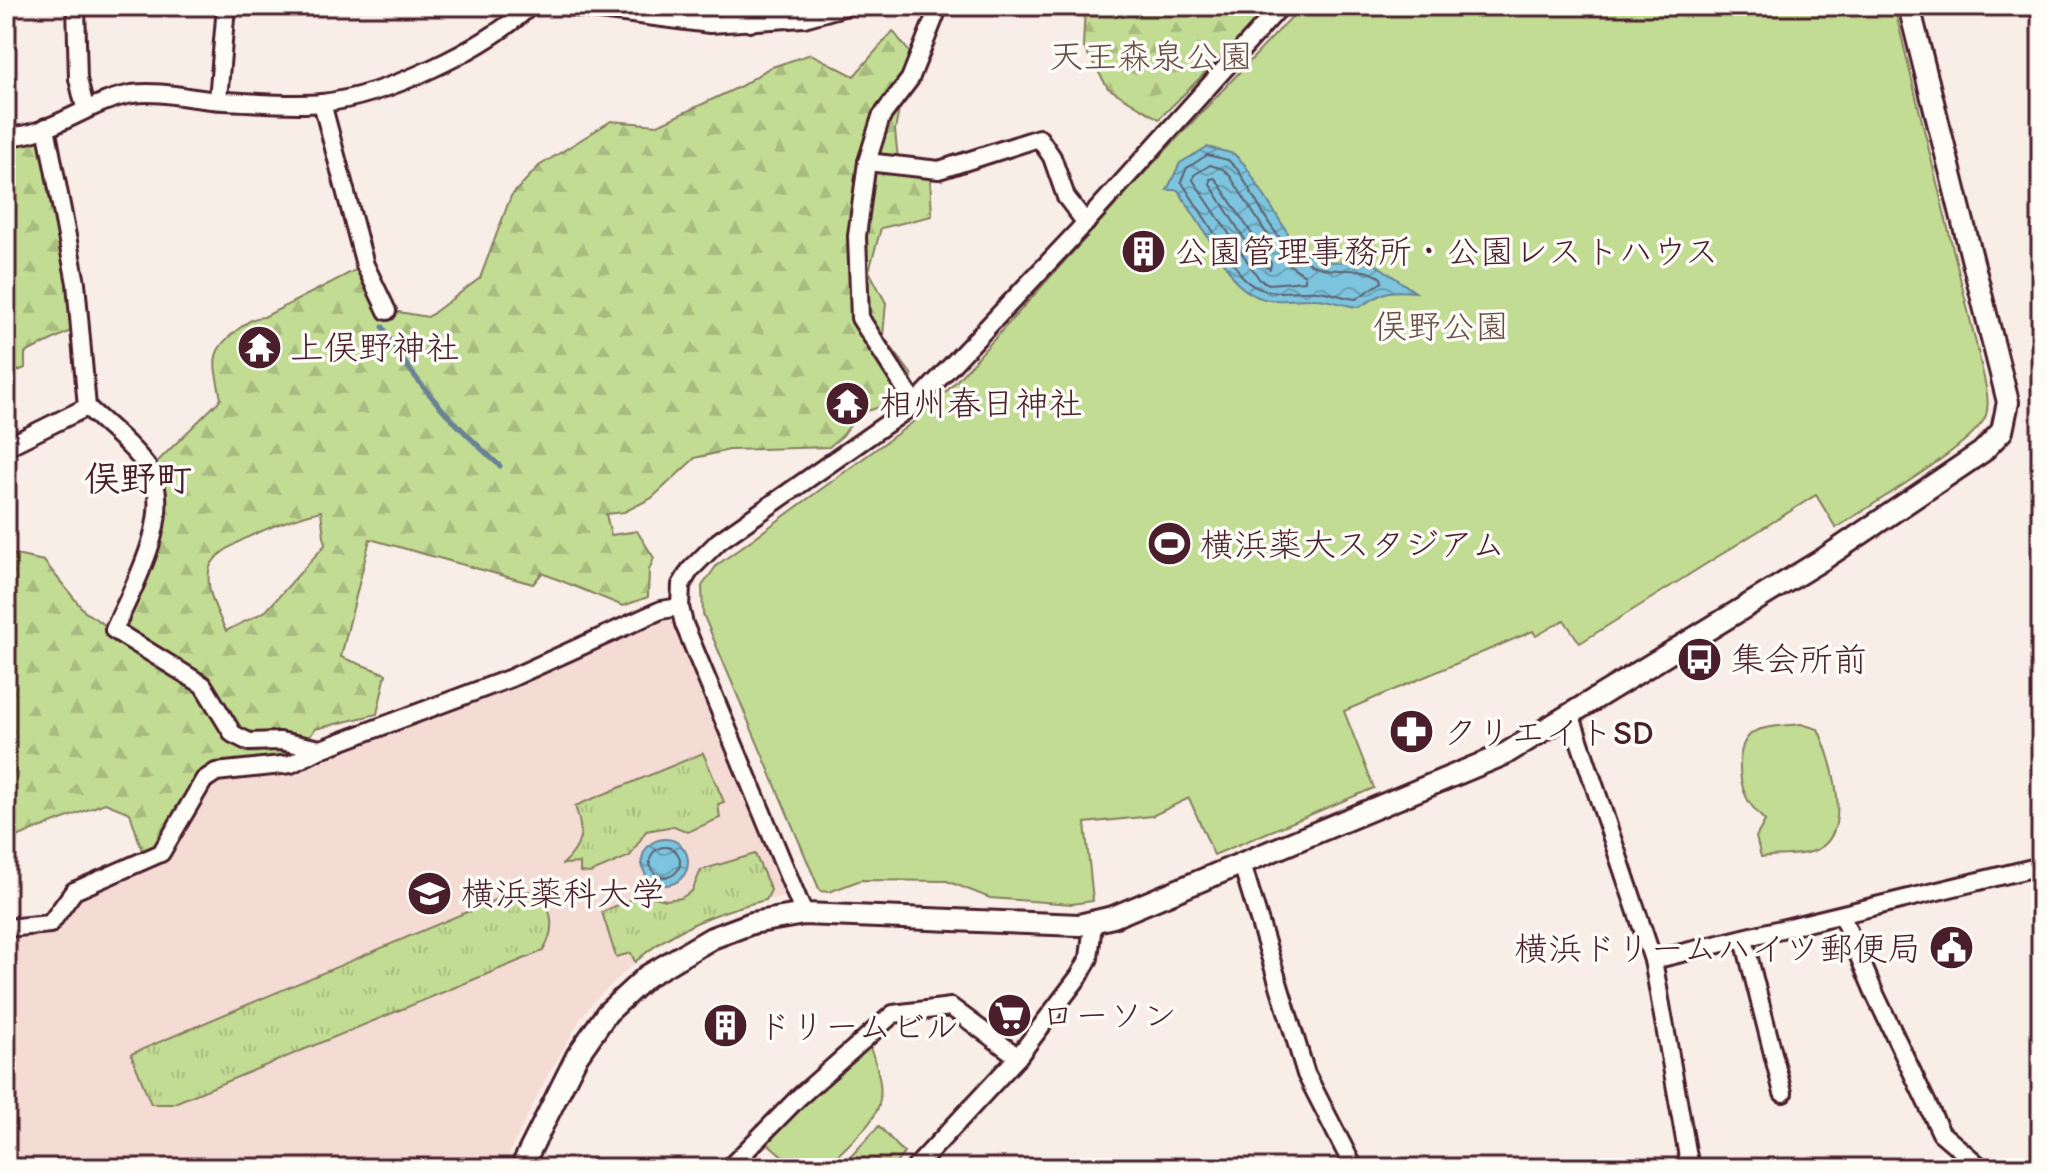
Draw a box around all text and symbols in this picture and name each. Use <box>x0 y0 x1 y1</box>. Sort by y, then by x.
park label: 天王森泉公園 <box>1049 36 1253 77</box>
building icon: 公園管理事務所・公園レストハウス <box>1119 227 1167 275</box>
place label: 公園管理事務所・公園レストハウス <box>1174 231 1719 272</box>
park label: 俣野公園 <box>1373 306 1509 347</box>
temple icon: 上俣野神社 <box>235 323 283 371</box>
place label: 上俣野神社 <box>290 327 460 368</box>
temple icon: 相州春日神社 <box>824 379 872 427</box>
place label: 相州春日神社 <box>879 383 1083 424</box>
district label: 俣野町 <box>84 457 192 500</box>
sports icon: 横浜薬大スタジアム <box>1145 520 1193 568</box>
place label: 横浜薬大スタジアム <box>1200 524 1505 565</box>
bus stop icon: 集会所前 <box>1676 635 1724 683</box>
place label: 集会所前 <box>1731 639 1867 680</box>
pharmacy icon: クリエイトSD <box>1388 708 1436 756</box>
place label: クリエイトSD <box>1443 712 1654 753</box>
school or university icon: 横浜薬科大学 <box>406 869 454 917</box>
place label: 横浜薬科大学 <box>461 873 665 914</box>
public building icon: 横浜ドリームハイツ郵便局 <box>1928 924 1976 972</box>
place label: 横浜ドリームハイツ郵便局 <box>1514 928 1921 969</box>
supermarket icon: ローソン <box>986 991 1034 1039</box>
place label: ローソン <box>1041 995 1177 1036</box>
building icon: ドリームビル <box>702 1002 750 1050</box>
place label: ドリームビル <box>757 1006 959 1047</box>

